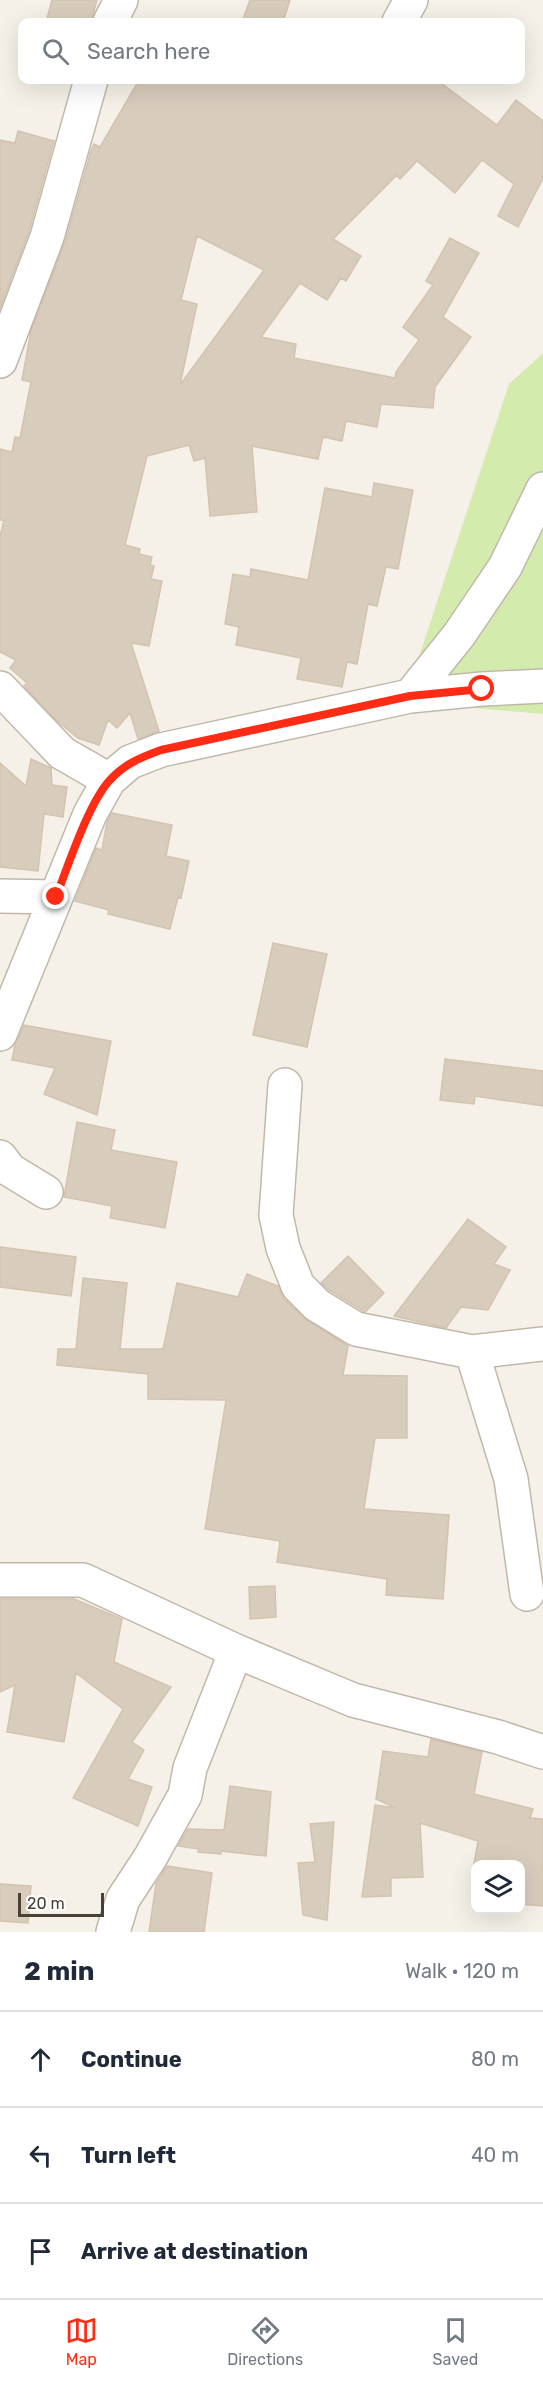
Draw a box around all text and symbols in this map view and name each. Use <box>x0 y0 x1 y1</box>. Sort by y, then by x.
search box <box>18 18 525 84</box>
icon: search <box>39 35 72 68</box>
text: Search here <box>87 38 210 65</box>
route start <box>468 675 494 701</box>
route end <box>42 883 68 909</box>
map controls <box>471 1860 525 1914</box>
button: layers <box>471 1860 525 1914</box>
scale bar <box>18 1890 104 1918</box>
text: 20 m <box>27 1894 65 1913</box>
text: 2 min <box>24 1956 94 1987</box>
text: Walk · 120 m <box>405 1959 519 1983</box>
icon: ahead <box>24 2043 57 2076</box>
text: Continue <box>81 2046 182 2073</box>
text: 80 m <box>471 2047 519 2071</box>
icon: left <box>24 2139 57 2172</box>
text: Turn left <box>81 2142 176 2169</box>
text: 40 m <box>471 2143 519 2167</box>
icon: arrive <box>24 2235 57 2268</box>
text: Arrive at destination <box>81 2238 308 2265</box>
tab: Map <box>65 2314 98 2369</box>
tab: Directions <box>227 2314 303 2369</box>
tab: Saved <box>433 2314 478 2369</box>

